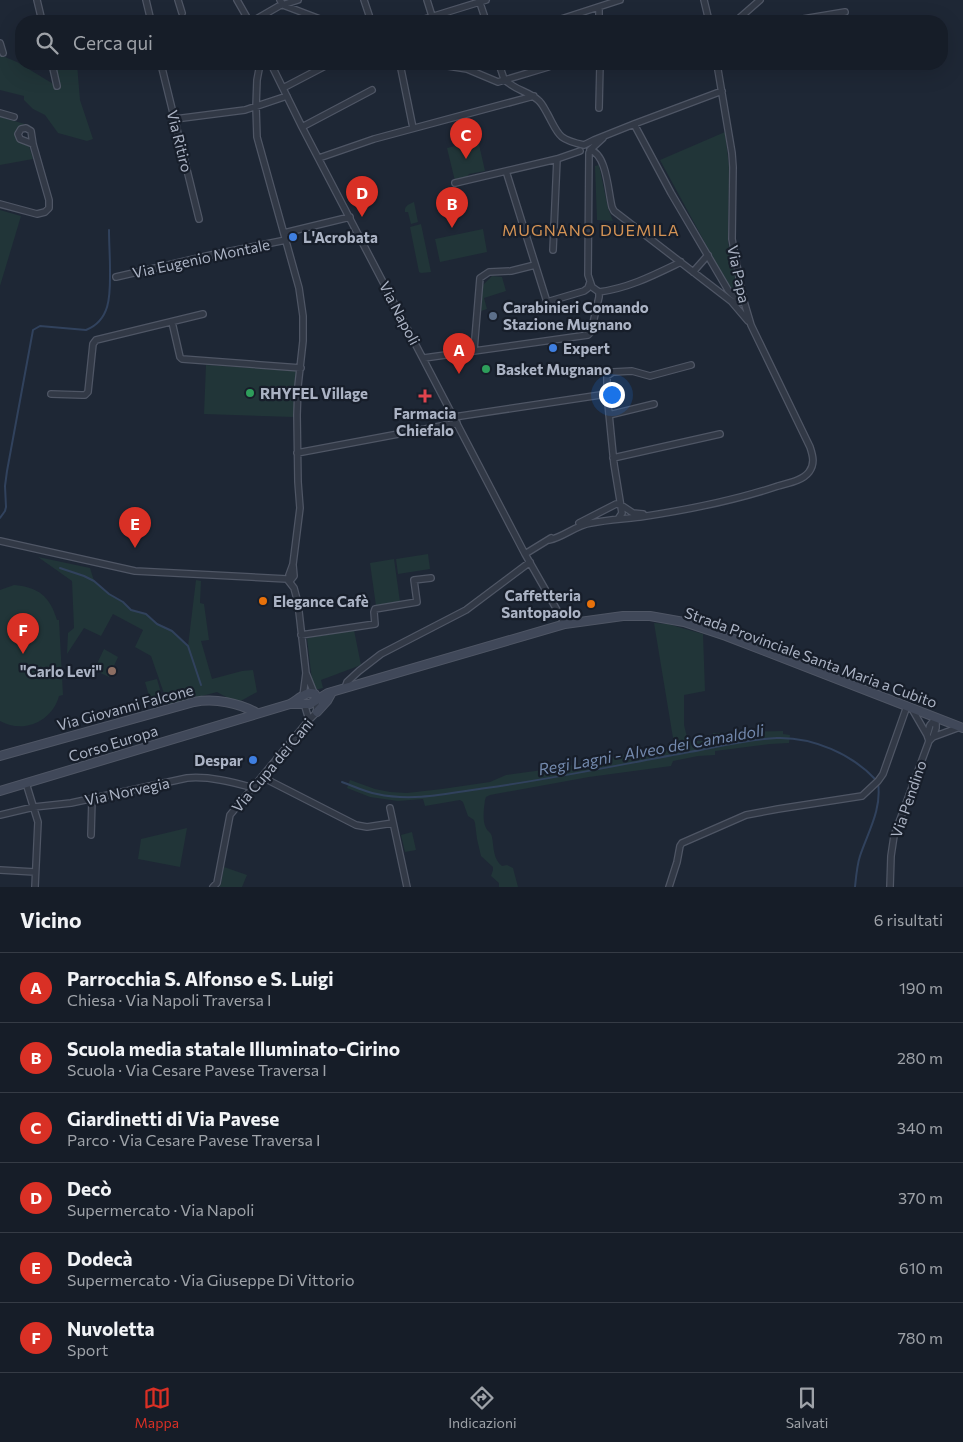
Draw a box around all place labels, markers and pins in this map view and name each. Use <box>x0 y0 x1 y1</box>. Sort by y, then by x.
pin: C <box>450 118 482 159</box>
pin: D <box>346 176 378 217</box>
pin: B <box>436 187 468 228</box>
place label: L'Acrobata <box>303 228 378 246</box>
marker: L'Acrobata <box>287 231 299 243</box>
place label: Carabinieri Comando Stazione Mugnano <box>503 298 649 333</box>
marker: Carabinieri Comando Stazione Mugnano <box>487 310 499 322</box>
pin: A <box>443 333 475 374</box>
place label: Expert <box>563 339 610 357</box>
marker: Expert <box>547 342 559 354</box>
place label: Basket Mugnano <box>496 360 612 378</box>
marker: Basket Mugnano <box>480 363 492 375</box>
place label: RHYFEL Village <box>260 384 368 402</box>
marker: RHYFEL Village <box>244 387 256 399</box>
marker: Farmacia Chiefalo <box>419 390 431 402</box>
place label: Farmacia Chiefalo <box>394 404 456 439</box>
pin: E <box>119 507 151 548</box>
place label: Caffetteria Santopaolo <box>501 586 581 621</box>
place label: Elegance Cafè <box>273 592 369 610</box>
marker: Elegance Cafè <box>257 595 269 607</box>
marker: Caffetteria Santopaolo <box>585 598 597 610</box>
pin: F <box>7 613 39 654</box>
place label: "Carlo Levi" <box>20 662 102 680</box>
marker: "Carlo Levi" <box>106 665 118 677</box>
place label: Despar <box>194 751 243 769</box>
marker: Despar <box>247 754 259 766</box>

